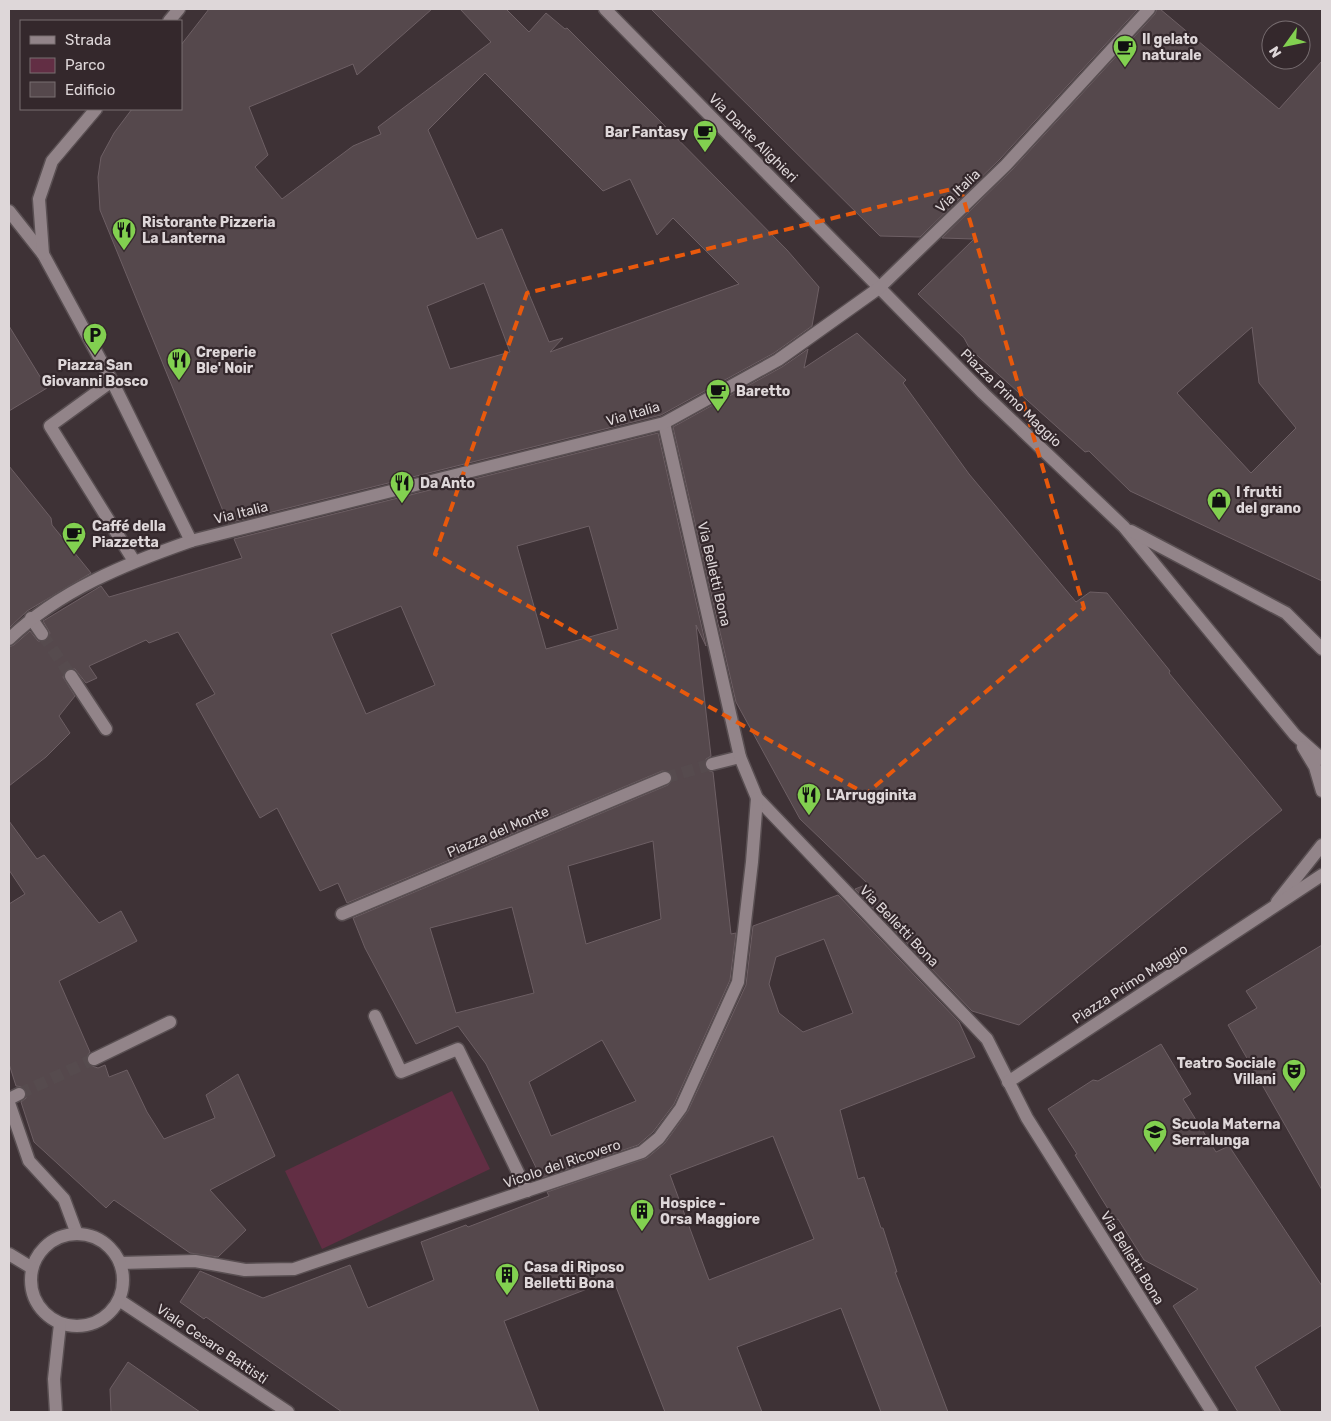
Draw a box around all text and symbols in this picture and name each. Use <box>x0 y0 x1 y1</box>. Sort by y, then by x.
legend <box>20 20 182 110</box>
north arrow <box>1261 20 1311 70</box>
text: Strada <box>65 31 111 49</box>
place label: Il gelato naturale <box>1142 31 1202 64</box>
cafe icon: Il gelato naturale <box>1112 34 1138 68</box>
text: N <box>1266 43 1285 61</box>
text: Parco <box>65 56 105 74</box>
text: Edificio <box>65 81 115 99</box>
street label: Via Dante Alighieri <box>705 90 801 186</box>
cafe icon: Bar Fantasy <box>692 119 718 153</box>
place label: Bar Fantasy <box>605 124 689 141</box>
street label: Via Italia <box>932 166 984 216</box>
place label: Ristorante Pizzeria La Lanterna <box>142 214 276 247</box>
restaurant icon: Ristorante Pizzeria La Lanterna <box>111 217 137 251</box>
parking icon: Piazza San Giovanni Bosco <box>82 322 108 356</box>
place label: Creperie Ble' Noir <box>196 344 256 377</box>
street label: Piazza Primo Maggio <box>957 345 1065 451</box>
restaurant icon: Creperie Ble' Noir <box>166 347 192 381</box>
place label: Piazza San Giovanni Bosco <box>42 357 148 390</box>
cafe icon: Baretto <box>705 378 731 412</box>
place label: Baretto <box>736 383 790 400</box>
street label: Via Italia <box>604 398 662 430</box>
restaurant icon: Da Anto <box>389 470 415 504</box>
place label: Da Anto <box>420 475 475 492</box>
place label: I frutti del grano <box>1236 484 1301 517</box>
shop icon: I frutti del grano <box>1206 487 1232 521</box>
street label: Via Italia <box>212 498 270 528</box>
place label: Caffé della Piazzetta <box>92 518 166 551</box>
street label: Via Belletti Bona <box>694 520 734 628</box>
cafe icon: Caffé della Piazzetta <box>61 521 87 555</box>
restaurant icon: L'Arrugginita <box>796 782 822 816</box>
place label: L'Arrugginita <box>826 787 917 804</box>
street label: Piazza del Monte <box>444 803 552 861</box>
street label: Via Belletti Bona <box>856 882 942 970</box>
street label: Piazza Primo Maggio <box>1069 940 1191 1028</box>
place label: Teatro Sociale Villani <box>1177 1055 1276 1088</box>
theatre icon: Teatro Sociale Villani <box>1281 1058 1307 1092</box>
place label: Scuola Materna Serralunga <box>1172 1116 1281 1149</box>
school or university icon: Scuola Materna Serralunga <box>1142 1119 1168 1153</box>
street label: Vicolo del Ricovero <box>501 1136 623 1192</box>
place label: Hospice - Orsa Maggiore <box>660 1195 760 1228</box>
building icon: Hospice - Orsa Maggiore <box>629 1198 655 1232</box>
street label: Via Belletti Bona <box>1096 1208 1168 1308</box>
place label: Casa di Riposo Belletti Bona <box>524 1259 624 1292</box>
building icon: Casa di Riposo Belletti Bona <box>494 1262 520 1296</box>
street label: Viale Cesare Battisti <box>153 1300 271 1388</box>

